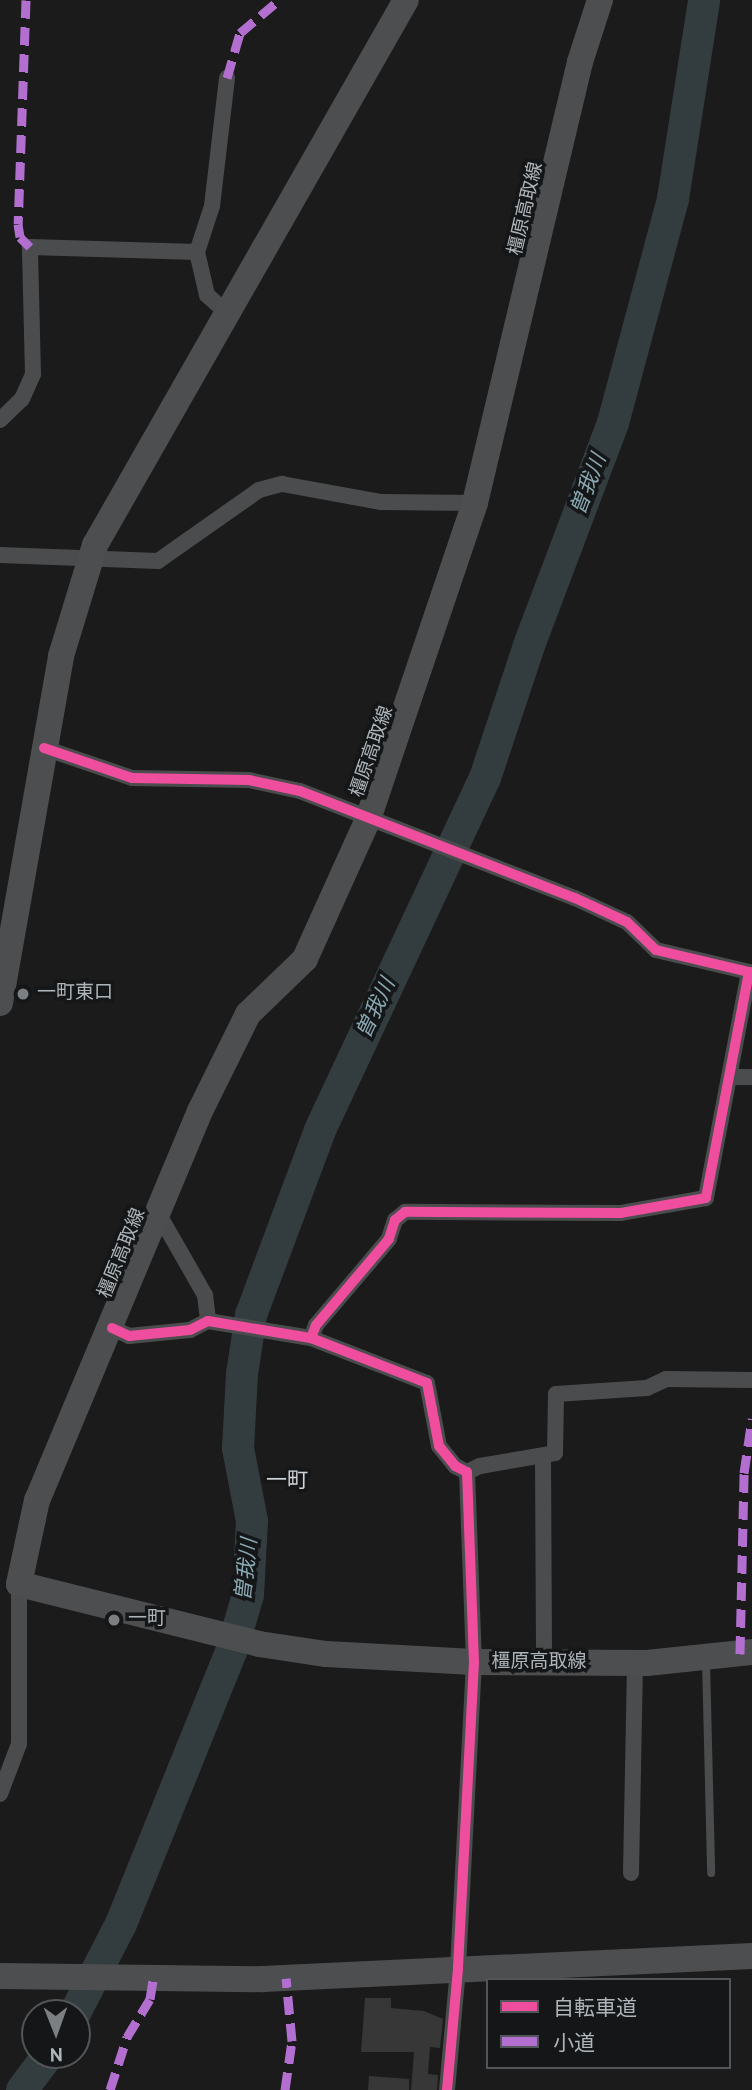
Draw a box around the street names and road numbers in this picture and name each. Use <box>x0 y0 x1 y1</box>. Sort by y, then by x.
street label: 橿原高取線 <box>505 160 549 258</box>
street label: 橿原高取線 <box>347 703 399 801</box>
street label: 橿原高取線 <box>95 1206 151 1302</box>
street label: 橿原高取線 <box>492 1652 586 1674</box>

